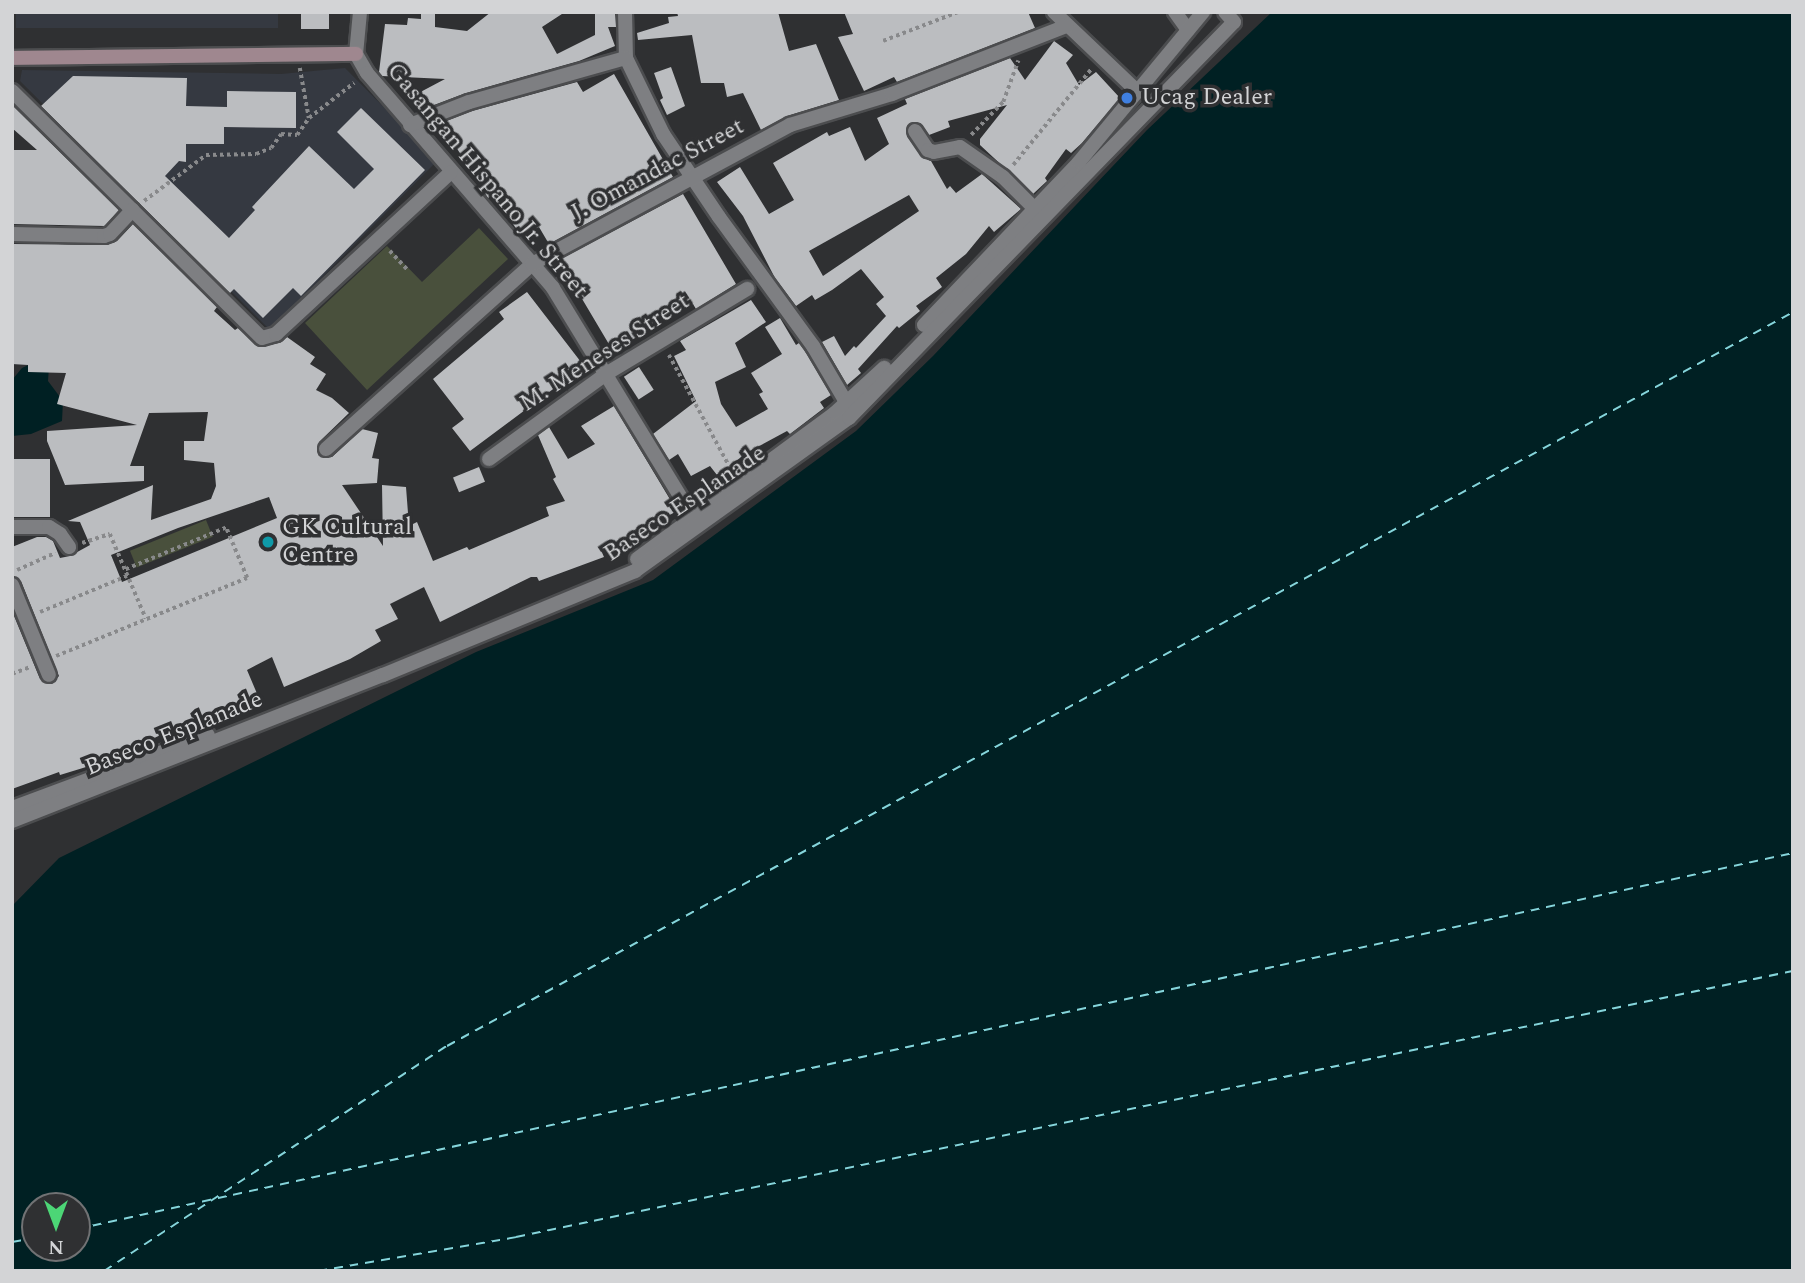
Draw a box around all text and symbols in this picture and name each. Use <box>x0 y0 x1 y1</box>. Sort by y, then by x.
street label: Gasangan Hispano Jr. Street <box>380 57 594 305</box>
place label: Ucag Dealer <box>1141 84 1272 112</box>
marker: Ucag Dealer <box>1119 90 1135 106</box>
street label: J. Omandac Street <box>567 112 749 228</box>
street label: M. Meneses Street <box>515 287 695 419</box>
street label: Baseco Esplanade <box>599 439 771 569</box>
place label: GK Cultural Centre <box>282 514 412 570</box>
marker: GK Cultural Centre <box>260 534 276 550</box>
street label: Baseco Esplanade <box>81 685 267 783</box>
north arrow <box>21 1192 91 1262</box>
text: N <box>48 1232 64 1261</box>

